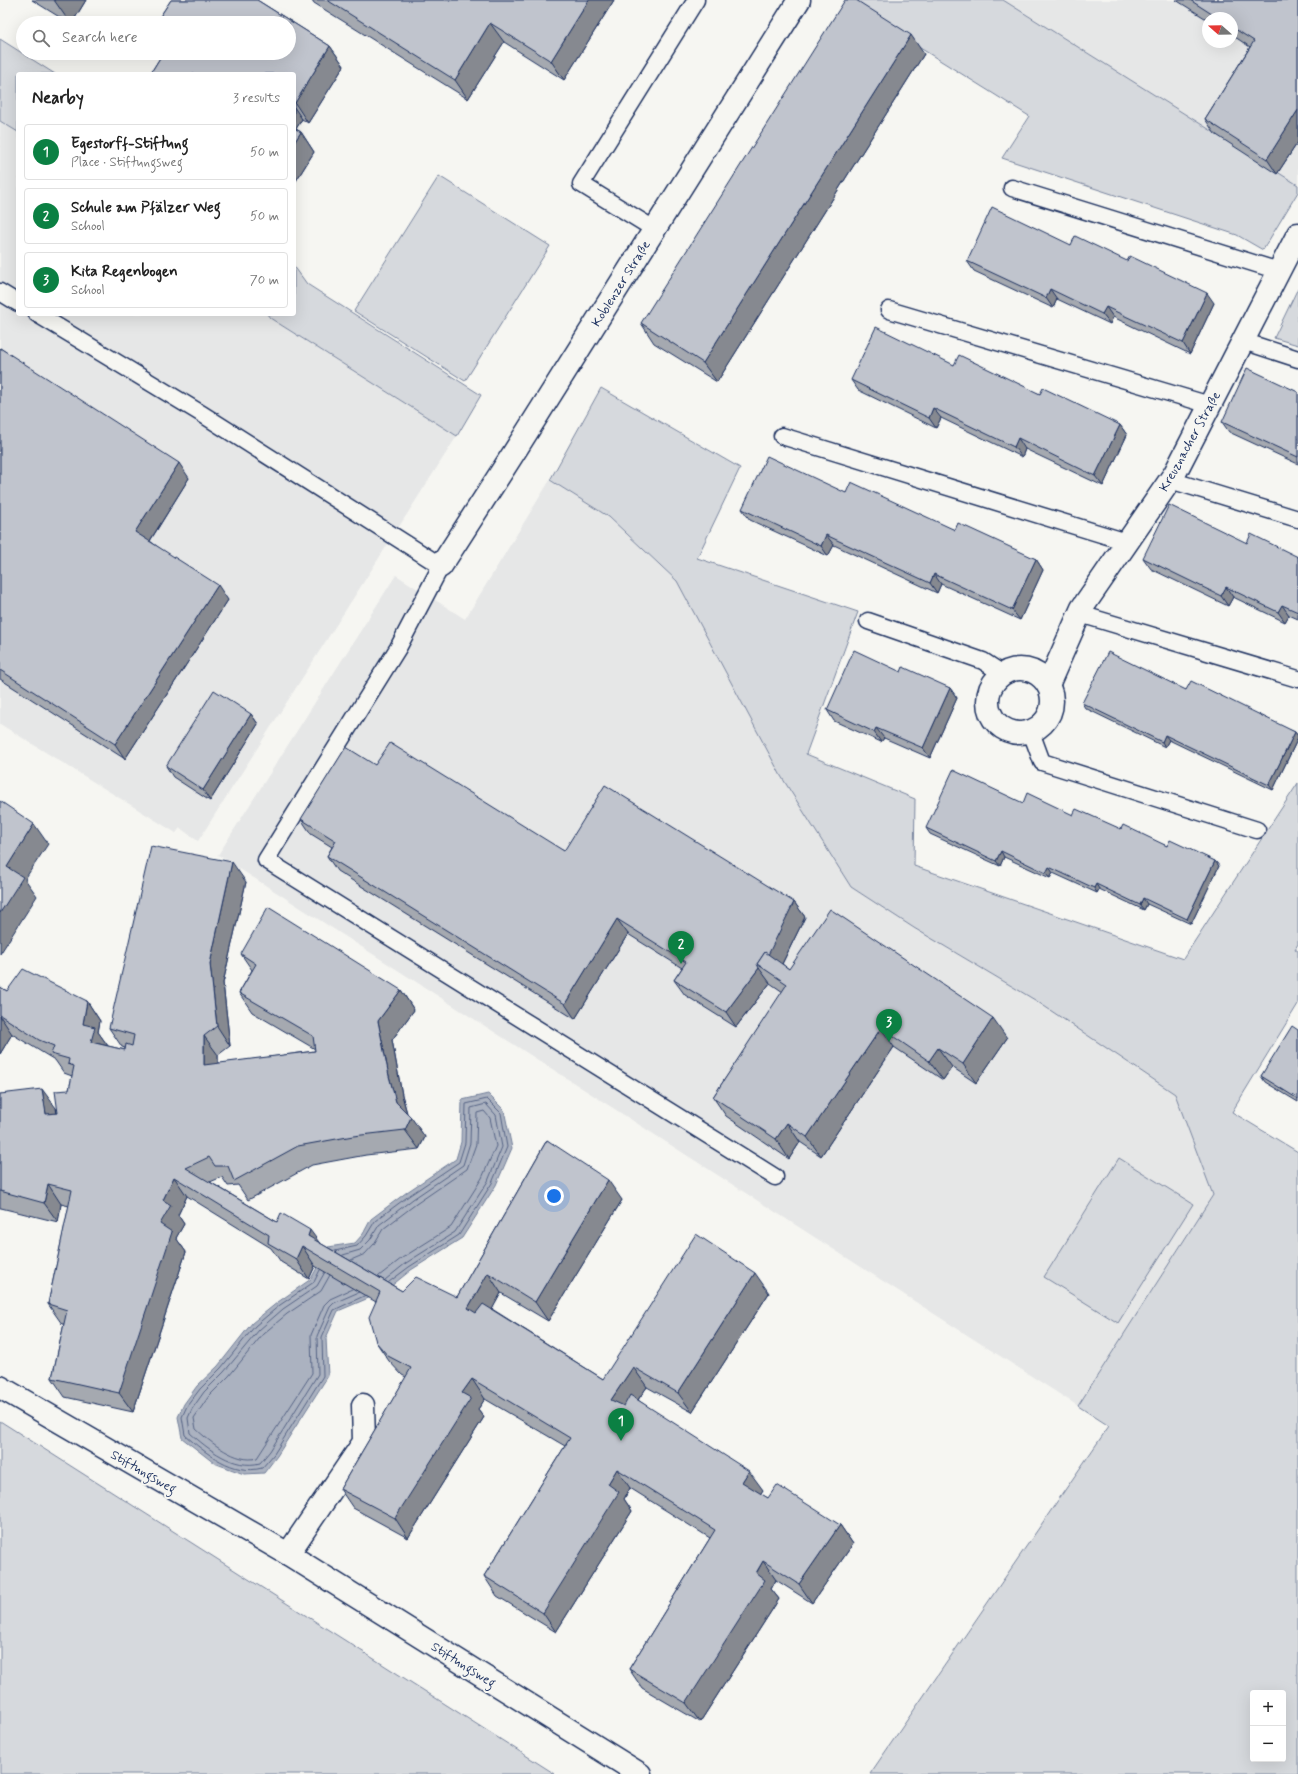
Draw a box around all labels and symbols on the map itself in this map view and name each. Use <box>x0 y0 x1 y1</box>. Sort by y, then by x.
north arrow <box>1202 12 1238 48</box>
street label: Koblenzer Straße <box>588 237 655 330</box>
street label: Kreuznacher Straße <box>1156 389 1225 495</box>
pin: 2 <box>668 931 694 964</box>
pin: 3 <box>876 1009 902 1042</box>
your location <box>544 1186 564 1206</box>
pin: 1 <box>608 1408 634 1441</box>
street label: Stiftungsweg <box>106 1447 179 1500</box>
street label: Stiftungsweg <box>427 1639 499 1694</box>

